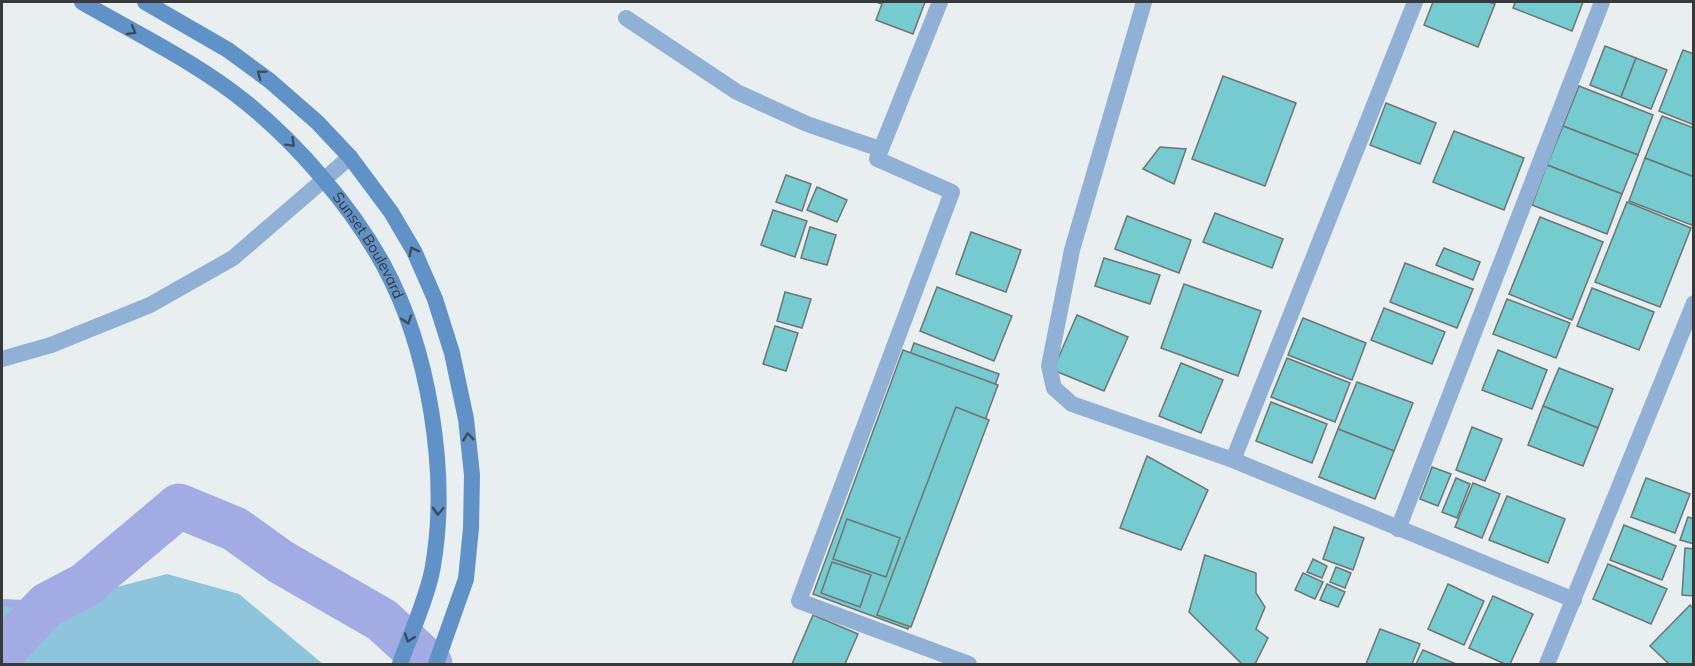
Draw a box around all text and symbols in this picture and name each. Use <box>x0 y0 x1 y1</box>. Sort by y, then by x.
one-way arrow <box>126 24 136 35</box>
one-way arrow <box>257 70 268 81</box>
one-way arrow <box>283 136 294 147</box>
street label: Sunset Boulevard <box>329 188 408 301</box>
one-way arrow <box>409 247 420 257</box>
one-way arrow <box>399 314 412 325</box>
one-way arrow <box>462 432 475 442</box>
one-way arrow <box>431 507 444 516</box>
one-way arrow <box>404 632 417 643</box>

